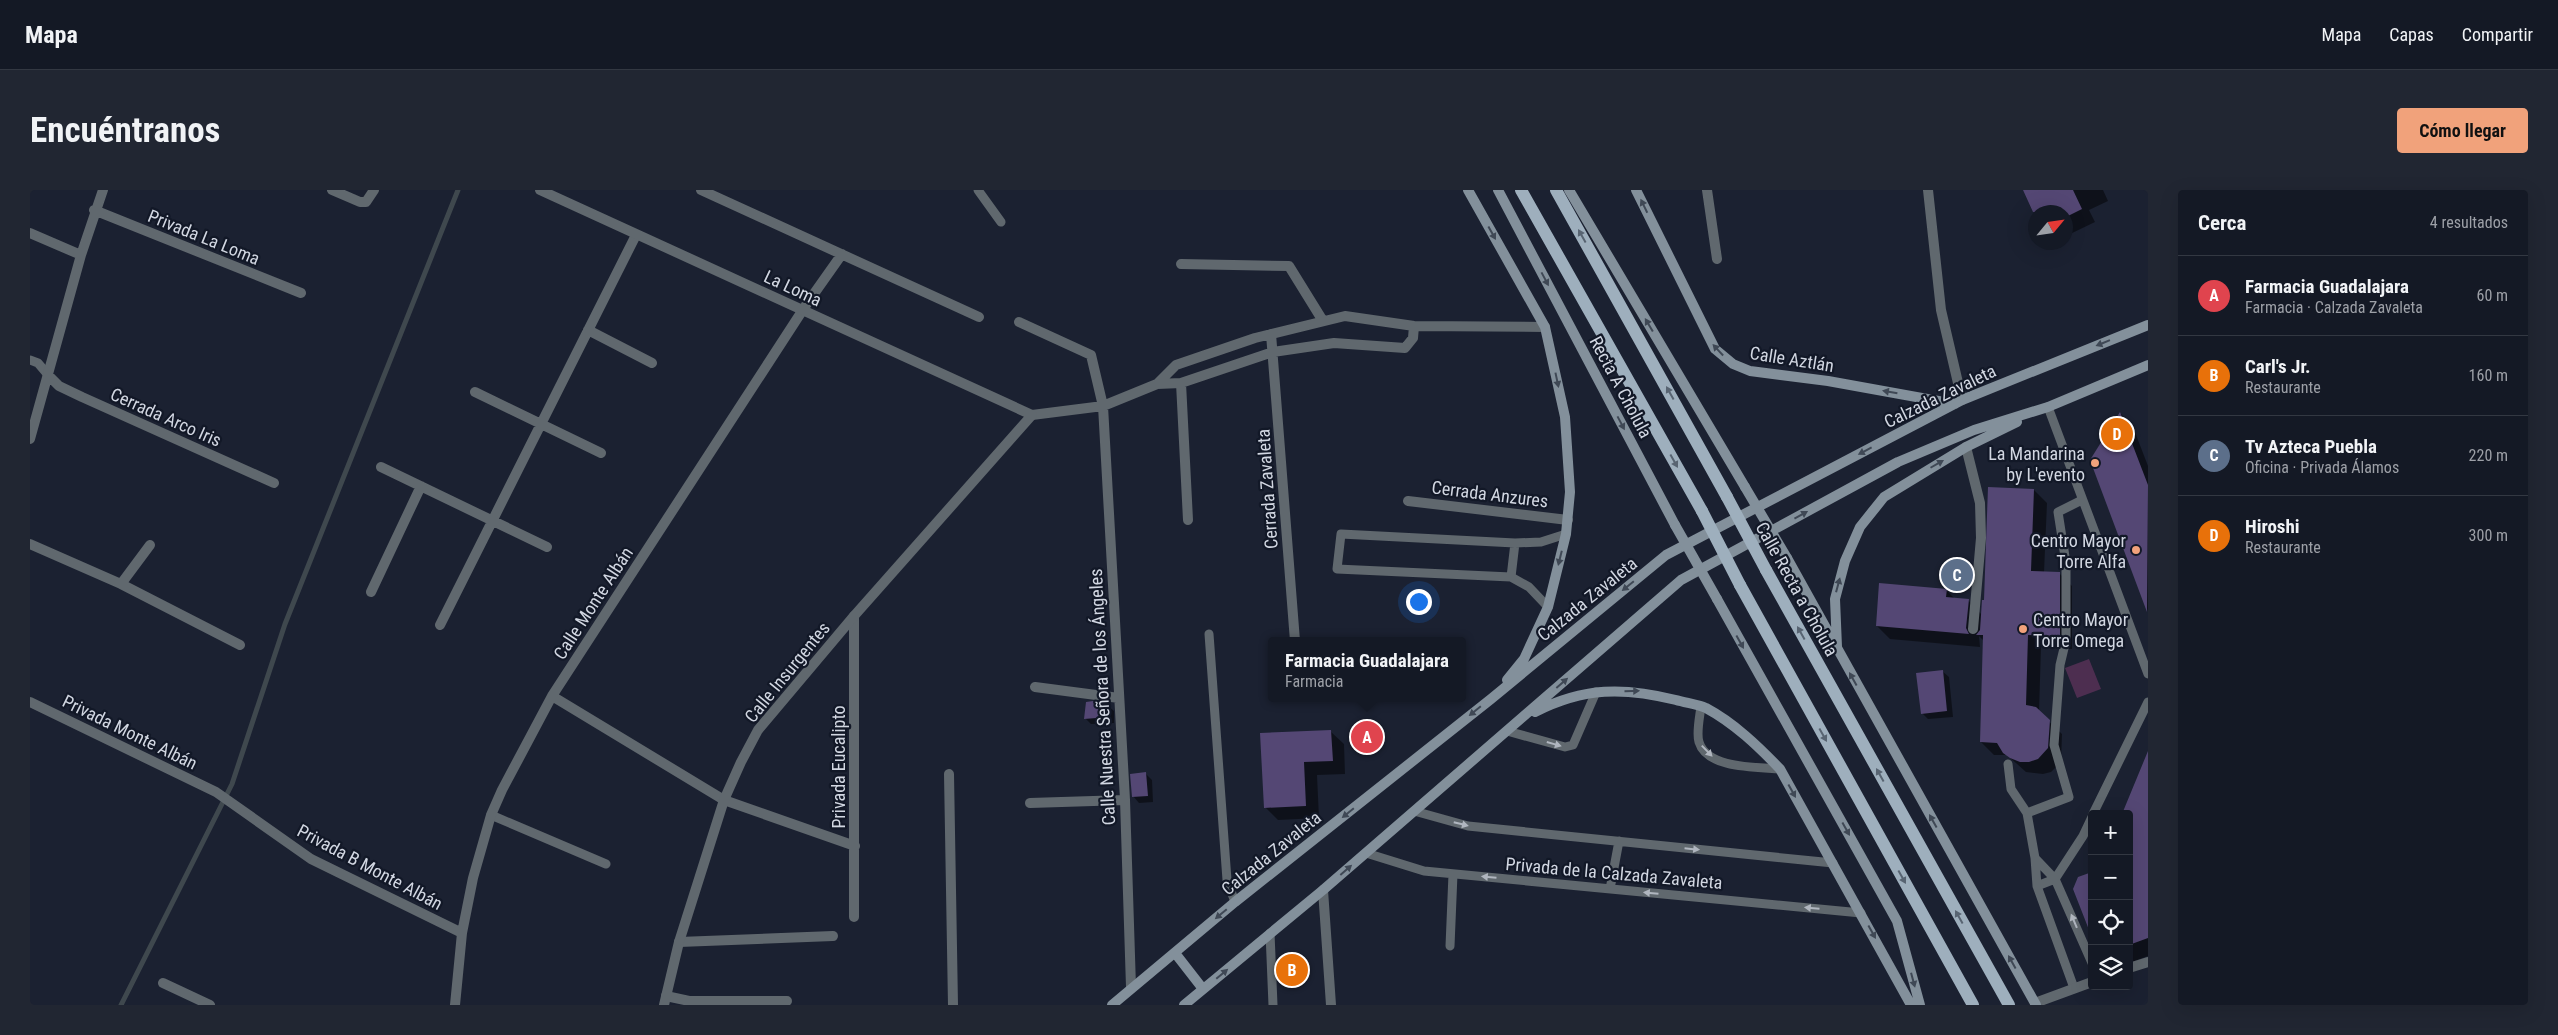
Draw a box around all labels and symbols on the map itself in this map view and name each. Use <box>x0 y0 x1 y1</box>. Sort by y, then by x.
one-way arrow <box>1640 199 1648 213</box>
street label: Privada La Loma <box>145 205 263 269</box>
north arrow <box>2028 205 2073 250</box>
one-way arrow <box>1488 225 1496 240</box>
one-way arrow <box>1578 229 1587 243</box>
street label: La Loma <box>761 266 825 310</box>
one-way arrow <box>1541 272 1549 287</box>
one-way arrow <box>1644 319 1653 332</box>
street label: Recta A Cholula <box>1585 332 1657 442</box>
one-way arrow <box>2095 339 2110 347</box>
street label: Calle Aztlán <box>1748 342 1836 376</box>
one-way arrow <box>1712 345 1724 357</box>
street label: Calzada Zavaleta <box>1881 360 1999 432</box>
one-way arrow <box>1553 373 1561 389</box>
street label: Cerrada Arco Iris <box>107 383 225 451</box>
one-way arrow <box>1666 386 1674 400</box>
one-way arrow <box>1881 388 1897 396</box>
pin: D <box>2101 415 2133 453</box>
one-way arrow <box>1617 416 1625 430</box>
street label: Cerrada Zavaleta <box>1252 428 1282 550</box>
place label: La Mandarina by L'evento <box>1988 443 2085 485</box>
one-way arrow <box>1858 447 1873 455</box>
one-way arrow <box>1669 455 1678 468</box>
marker: La Mandarina by L'evento <box>2089 457 2101 469</box>
one-way arrow <box>1930 460 1944 469</box>
street label: Cerrada Anzures <box>1431 476 1549 512</box>
one-way arrow <box>1794 511 1808 519</box>
street label: Calle Recta a Cholula <box>1751 518 1843 660</box>
place label: Centro Mayor Torre Alfa <box>2031 530 2127 572</box>
street label: Calle Monte Albán <box>549 543 637 663</box>
marker: Centro Mayor Torre Alfa <box>2130 544 2142 556</box>
one-way arrow <box>1556 551 1564 566</box>
street label: Calzada Zavaleta <box>1533 553 1641 645</box>
pin: C <box>1941 556 1973 594</box>
street label: Calle Nuestra Señora de los Ángeles <box>1085 568 1119 826</box>
one-way arrow <box>1835 577 1843 592</box>
one-way arrow <box>1622 581 1635 592</box>
your location <box>1406 589 1432 615</box>
place label: Centro Mayor Torre Omega <box>2033 609 2129 651</box>
street label: Calle Insurgentes <box>740 618 834 726</box>
marker: Centro Mayor Torre Omega <box>2017 623 2029 635</box>
one-way arrow <box>1797 625 1805 640</box>
one-way arrow <box>1736 635 1745 648</box>
one-way arrow <box>1849 672 1857 687</box>
one-way arrow <box>1555 678 1568 689</box>
one-way arrow <box>1624 687 1640 695</box>
street label: Privada Monte Albán <box>59 690 201 774</box>
street label: Privada Eucalipto <box>828 705 849 829</box>
one-way arrow <box>1469 706 1482 717</box>
pin: A <box>1351 718 1383 756</box>
one-way arrow <box>1819 728 1828 741</box>
one-way arrow <box>1547 741 1562 749</box>
one-way arrow <box>1701 745 1713 757</box>
one-way arrow <box>1876 768 1885 781</box>
one-way arrow <box>1788 783 1796 798</box>
street label: Calzada Zavaleta <box>1217 807 1325 899</box>
one-way arrow <box>1342 807 1355 818</box>
one-way arrow <box>1929 813 1937 828</box>
street label: Privada B Monte Albán <box>294 820 446 914</box>
one-way arrow <box>1454 820 1469 828</box>
one-way arrow <box>1841 823 1850 836</box>
one-way arrow <box>1685 845 1701 853</box>
street label: Privada de la Calzada Zavaleta <box>1505 853 1723 893</box>
one-way arrow <box>1340 864 1352 876</box>
one-way arrow <box>1898 869 1906 884</box>
one-way arrow <box>1481 873 1497 881</box>
one-way arrow <box>1642 888 1658 896</box>
one-way arrow <box>1804 904 1820 912</box>
one-way arrow <box>1215 909 1228 920</box>
one-way arrow <box>1955 910 1964 923</box>
one-way arrow <box>2069 914 2077 928</box>
one-way arrow <box>1867 926 1876 939</box>
pin: B <box>1276 951 1308 989</box>
one-way arrow <box>2008 956 2017 969</box>
one-way arrow <box>1215 968 1227 980</box>
one-way arrow <box>1909 973 1917 988</box>

